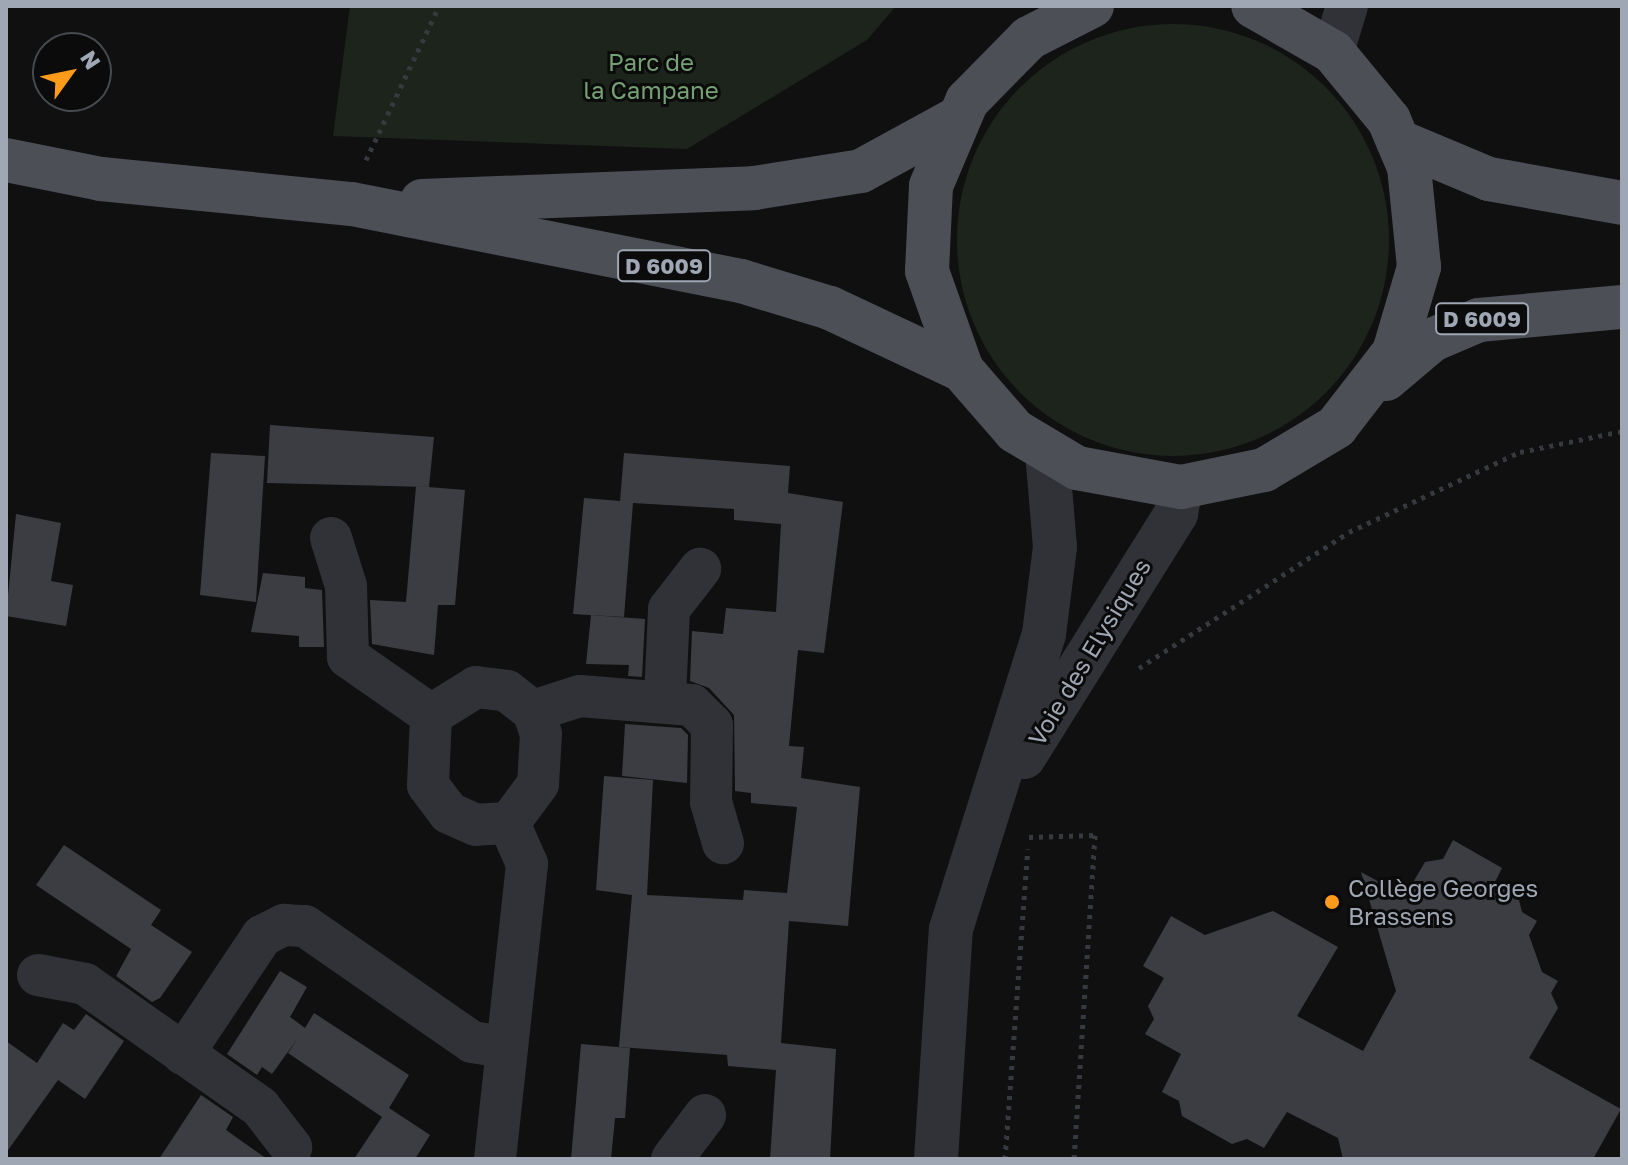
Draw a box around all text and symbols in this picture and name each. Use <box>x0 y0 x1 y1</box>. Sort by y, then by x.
north arrow <box>32 32 112 112</box>
text: N <box>75 45 107 74</box>
park label: Parc de la Campane <box>583 48 719 104</box>
road number: D 6009 <box>616 248 712 284</box>
road number: D 6009 <box>1434 301 1530 337</box>
street label: Voie des Elysiques <box>1022 553 1156 751</box>
place label: Collège Georges Brassens <box>1348 874 1538 930</box>
marker: Collège Georges Brassens <box>1323 893 1341 911</box>

